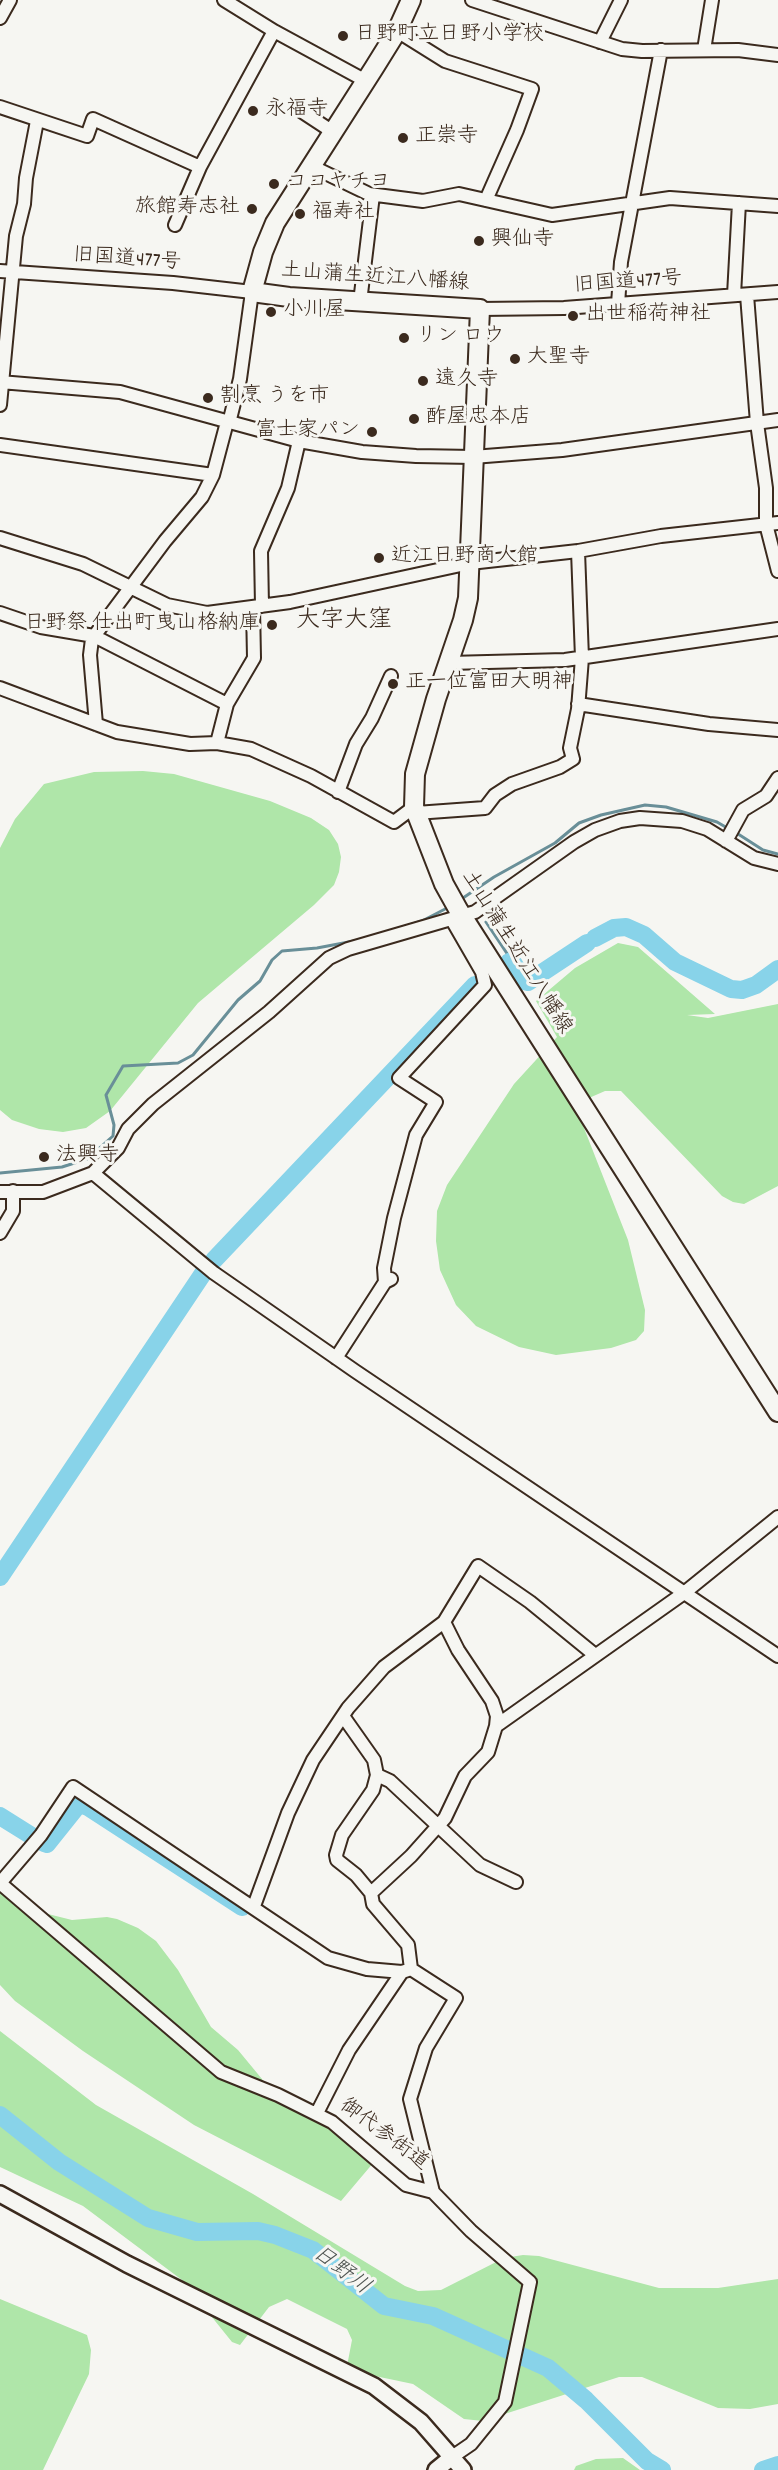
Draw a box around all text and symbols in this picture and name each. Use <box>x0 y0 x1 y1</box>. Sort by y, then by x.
place label: 日野町立日野小学校 <box>355 23 544 49</box>
marker: 日野町立日野小学校 <box>336 29 350 43</box>
place label: 永福寺 <box>265 98 328 124</box>
marker: 永福寺 <box>246 104 260 118</box>
place label: 正崇寺 <box>415 125 478 151</box>
marker: 正崇寺 <box>396 131 410 145</box>
place label: ココヤチヨ <box>286 171 391 197</box>
marker: ココヤチヨ <box>267 177 281 191</box>
place label: 旅館寿志社 <box>135 196 240 222</box>
place label: 福寿社 <box>312 201 375 227</box>
marker: 旅館寿志社 <box>245 202 259 216</box>
marker: 福寿社 <box>293 207 307 221</box>
place label: 興仙寺 <box>491 228 554 254</box>
marker: 興仙寺 <box>472 234 486 248</box>
street label: 旧国道477号 <box>72 245 182 277</box>
street label: 土山蒲生近江八幡線 <box>280 260 470 298</box>
street label: 旧国道477号 <box>573 268 683 300</box>
place label: 小川屋 <box>283 299 346 325</box>
place label: 出世稲荷神社 <box>585 303 711 329</box>
marker: 小川屋 <box>264 305 278 319</box>
marker: 出世稲荷神社 <box>566 309 580 323</box>
place label: リン ロウ <box>416 325 505 351</box>
marker: リン ロウ <box>397 331 411 345</box>
place label: 大聖寺 <box>527 346 590 372</box>
marker: 大聖寺 <box>508 352 522 366</box>
place label: 遠久寺 <box>435 368 498 394</box>
marker: 遠久寺 <box>416 374 430 388</box>
place label: 割烹 うを市 <box>220 385 330 411</box>
marker: 割烹 うを市 <box>201 391 215 405</box>
place label: 酢屋忠本店 <box>426 406 531 432</box>
marker: 酢屋忠本店 <box>407 412 421 426</box>
place label: 富士家パン <box>255 419 360 445</box>
marker: 富士家パン <box>365 425 379 439</box>
place label: 近江日野商人館 <box>391 545 538 571</box>
marker: 近江日野商人館 <box>372 551 386 565</box>
district label: 大字大窪 <box>296 609 392 637</box>
place label: 日野祭 仕出町曳山格納庫 <box>24 612 260 638</box>
marker: 日野祭 仕出町曳山格納庫 <box>265 618 279 632</box>
place label: 正一位富田大明神 <box>405 671 573 697</box>
marker: 正一位富田大明神 <box>386 677 400 691</box>
street label: 土山蒲生近江八幡線 <box>454 866 576 1040</box>
place label: 法興寺 <box>56 1144 119 1170</box>
marker: 法興寺 <box>37 1150 51 1164</box>
street label: 御代参街道 <box>333 2094 433 2178</box>
water label: 日野川 <box>306 2242 374 2302</box>

